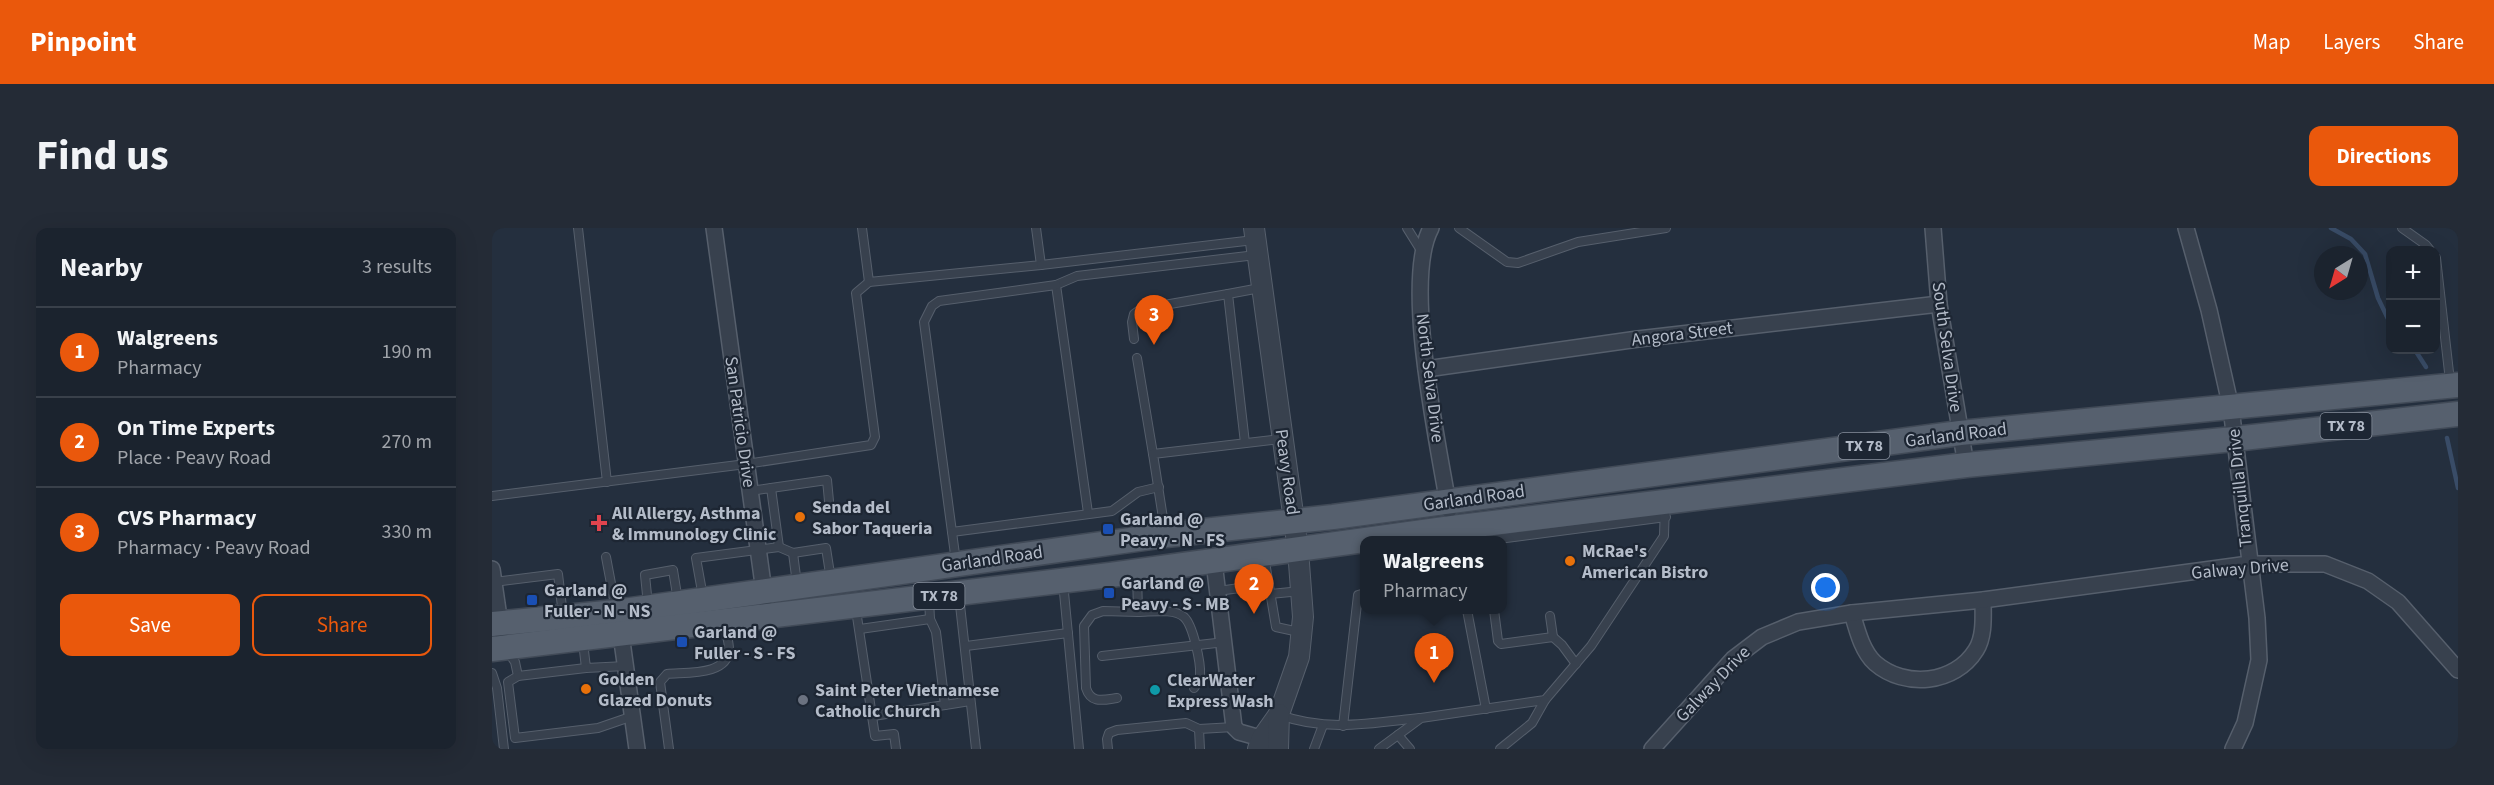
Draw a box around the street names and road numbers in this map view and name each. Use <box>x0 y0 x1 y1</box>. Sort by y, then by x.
street label: South Selva Drive <box>1925 280 1969 414</box>
street label: North Selva Drive <box>1410 312 1450 444</box>
street label: Angora Street <box>1630 315 1734 353</box>
street label: San Patricio Drive <box>718 355 762 489</box>
road number: TX 78 <box>2320 413 2372 439</box>
street label: Garland Road <box>1904 416 2008 454</box>
street label: Peavy Road <box>1269 427 1305 517</box>
street label: Tranquilla Drive <box>2221 428 2259 548</box>
road number: TX 78 <box>1838 433 1890 459</box>
street label: Garland Road <box>1422 479 1526 517</box>
street label: Garland Road <box>940 540 1044 578</box>
street label: Galway Drive <box>2190 552 2290 586</box>
road number: TX 78 <box>914 583 964 609</box>
street label: Galway Drive <box>1670 640 1756 728</box>

